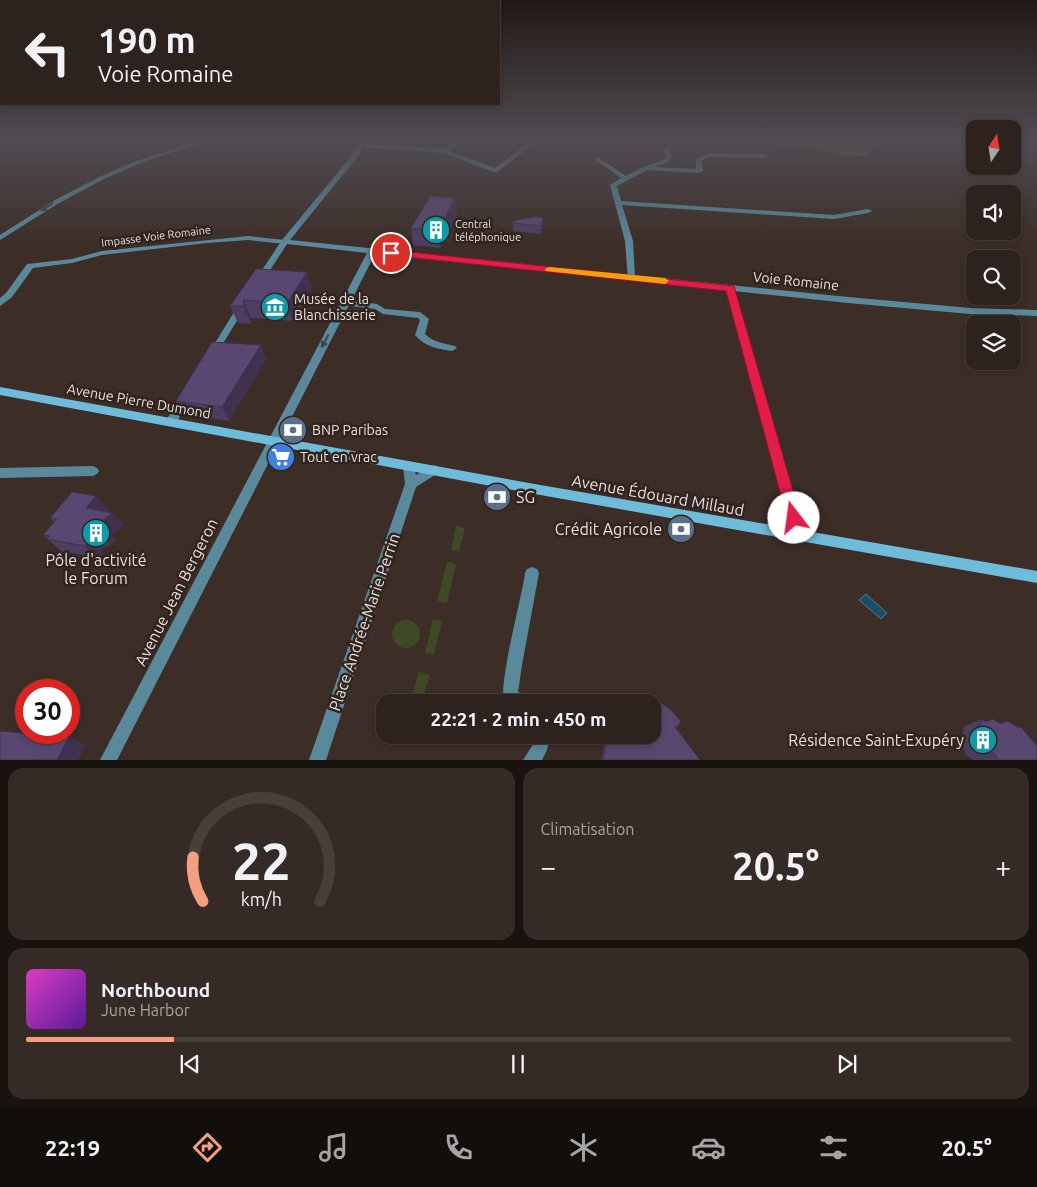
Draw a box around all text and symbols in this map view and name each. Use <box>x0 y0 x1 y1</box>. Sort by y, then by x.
icon: left <box>15 20 80 85</box>
text: 190 m <box>98 20 196 60</box>
text: Voie Romaine <box>98 61 233 86</box>
north arrow <box>966 120 1021 175</box>
map controls <box>966 120 1021 370</box>
button: sound <box>966 185 1021 240</box>
one-way arrow <box>41 203 54 212</box>
building icon: Central téléphonique <box>421 215 451 245</box>
place label: Central téléphonique <box>455 218 521 243</box>
street label: Impasse Voie Romaine <box>101 223 211 249</box>
pin <box>370 232 412 274</box>
icon: arrive <box>377 239 405 267</box>
button: search <box>966 250 1021 305</box>
street label: Voie Romaine <box>752 269 840 293</box>
place label: Musée de la Blanchisserie <box>294 291 376 323</box>
museum icon: Musée de la Blanchisserie <box>260 292 290 322</box>
button: layers <box>966 315 1021 370</box>
one-way arrow <box>321 334 329 348</box>
street label: Avenue Pierre Dumond <box>66 380 212 422</box>
bank icon: BNP Paribas <box>278 415 308 445</box>
place label: BNP Paribas <box>312 422 388 438</box>
supermarket icon: Tout en vrac <box>266 442 296 472</box>
place label: Tout en vrac <box>300 449 377 465</box>
street label: Avenue Édouard Millaud <box>571 469 746 519</box>
bank icon: SG <box>482 482 512 512</box>
place label: SG <box>516 488 535 506</box>
position arrow <box>767 491 819 543</box>
bank icon: Crédit Agricole <box>666 514 696 544</box>
street label: Avenue Jean Bergeron <box>131 515 221 669</box>
building icon: Pôle d'activité le Forum <box>81 518 111 548</box>
place label: Crédit Agricole <box>555 520 662 538</box>
street label: Place Andrée-Marie Perrin <box>325 531 403 713</box>
place label: Pôle d'activité le Forum <box>45 551 147 587</box>
speed limit sign: 30 <box>15 679 80 744</box>
text: 22:21 · 2 min · 450 m <box>431 708 606 730</box>
building icon: Résidence Saint-Exupéry <box>968 725 998 755</box>
place label: Résidence Saint-Exupéry <box>788 731 964 749</box>
text: Climatisation <box>541 820 634 838</box>
text: 22 <box>232 832 291 890</box>
text: 20.5° <box>732 845 819 887</box>
text: − <box>541 851 556 882</box>
text: + <box>995 851 1011 882</box>
text: km/h <box>241 889 282 909</box>
text: Northbound <box>101 979 210 1001</box>
text: June Harbor <box>101 1001 190 1019</box>
icon: previous <box>176 1050 204 1078</box>
icon: pause <box>504 1050 532 1078</box>
icon: next <box>833 1050 861 1078</box>
icon: directions <box>190 1130 225 1165</box>
icon: music <box>316 1130 351 1165</box>
icon: phone <box>441 1130 476 1165</box>
icon: climate <box>566 1130 601 1165</box>
icon: car <box>691 1130 726 1165</box>
icon: filters <box>816 1130 851 1165</box>
text: 22:19 <box>45 1135 100 1160</box>
text: 20.5° <box>941 1135 992 1160</box>

